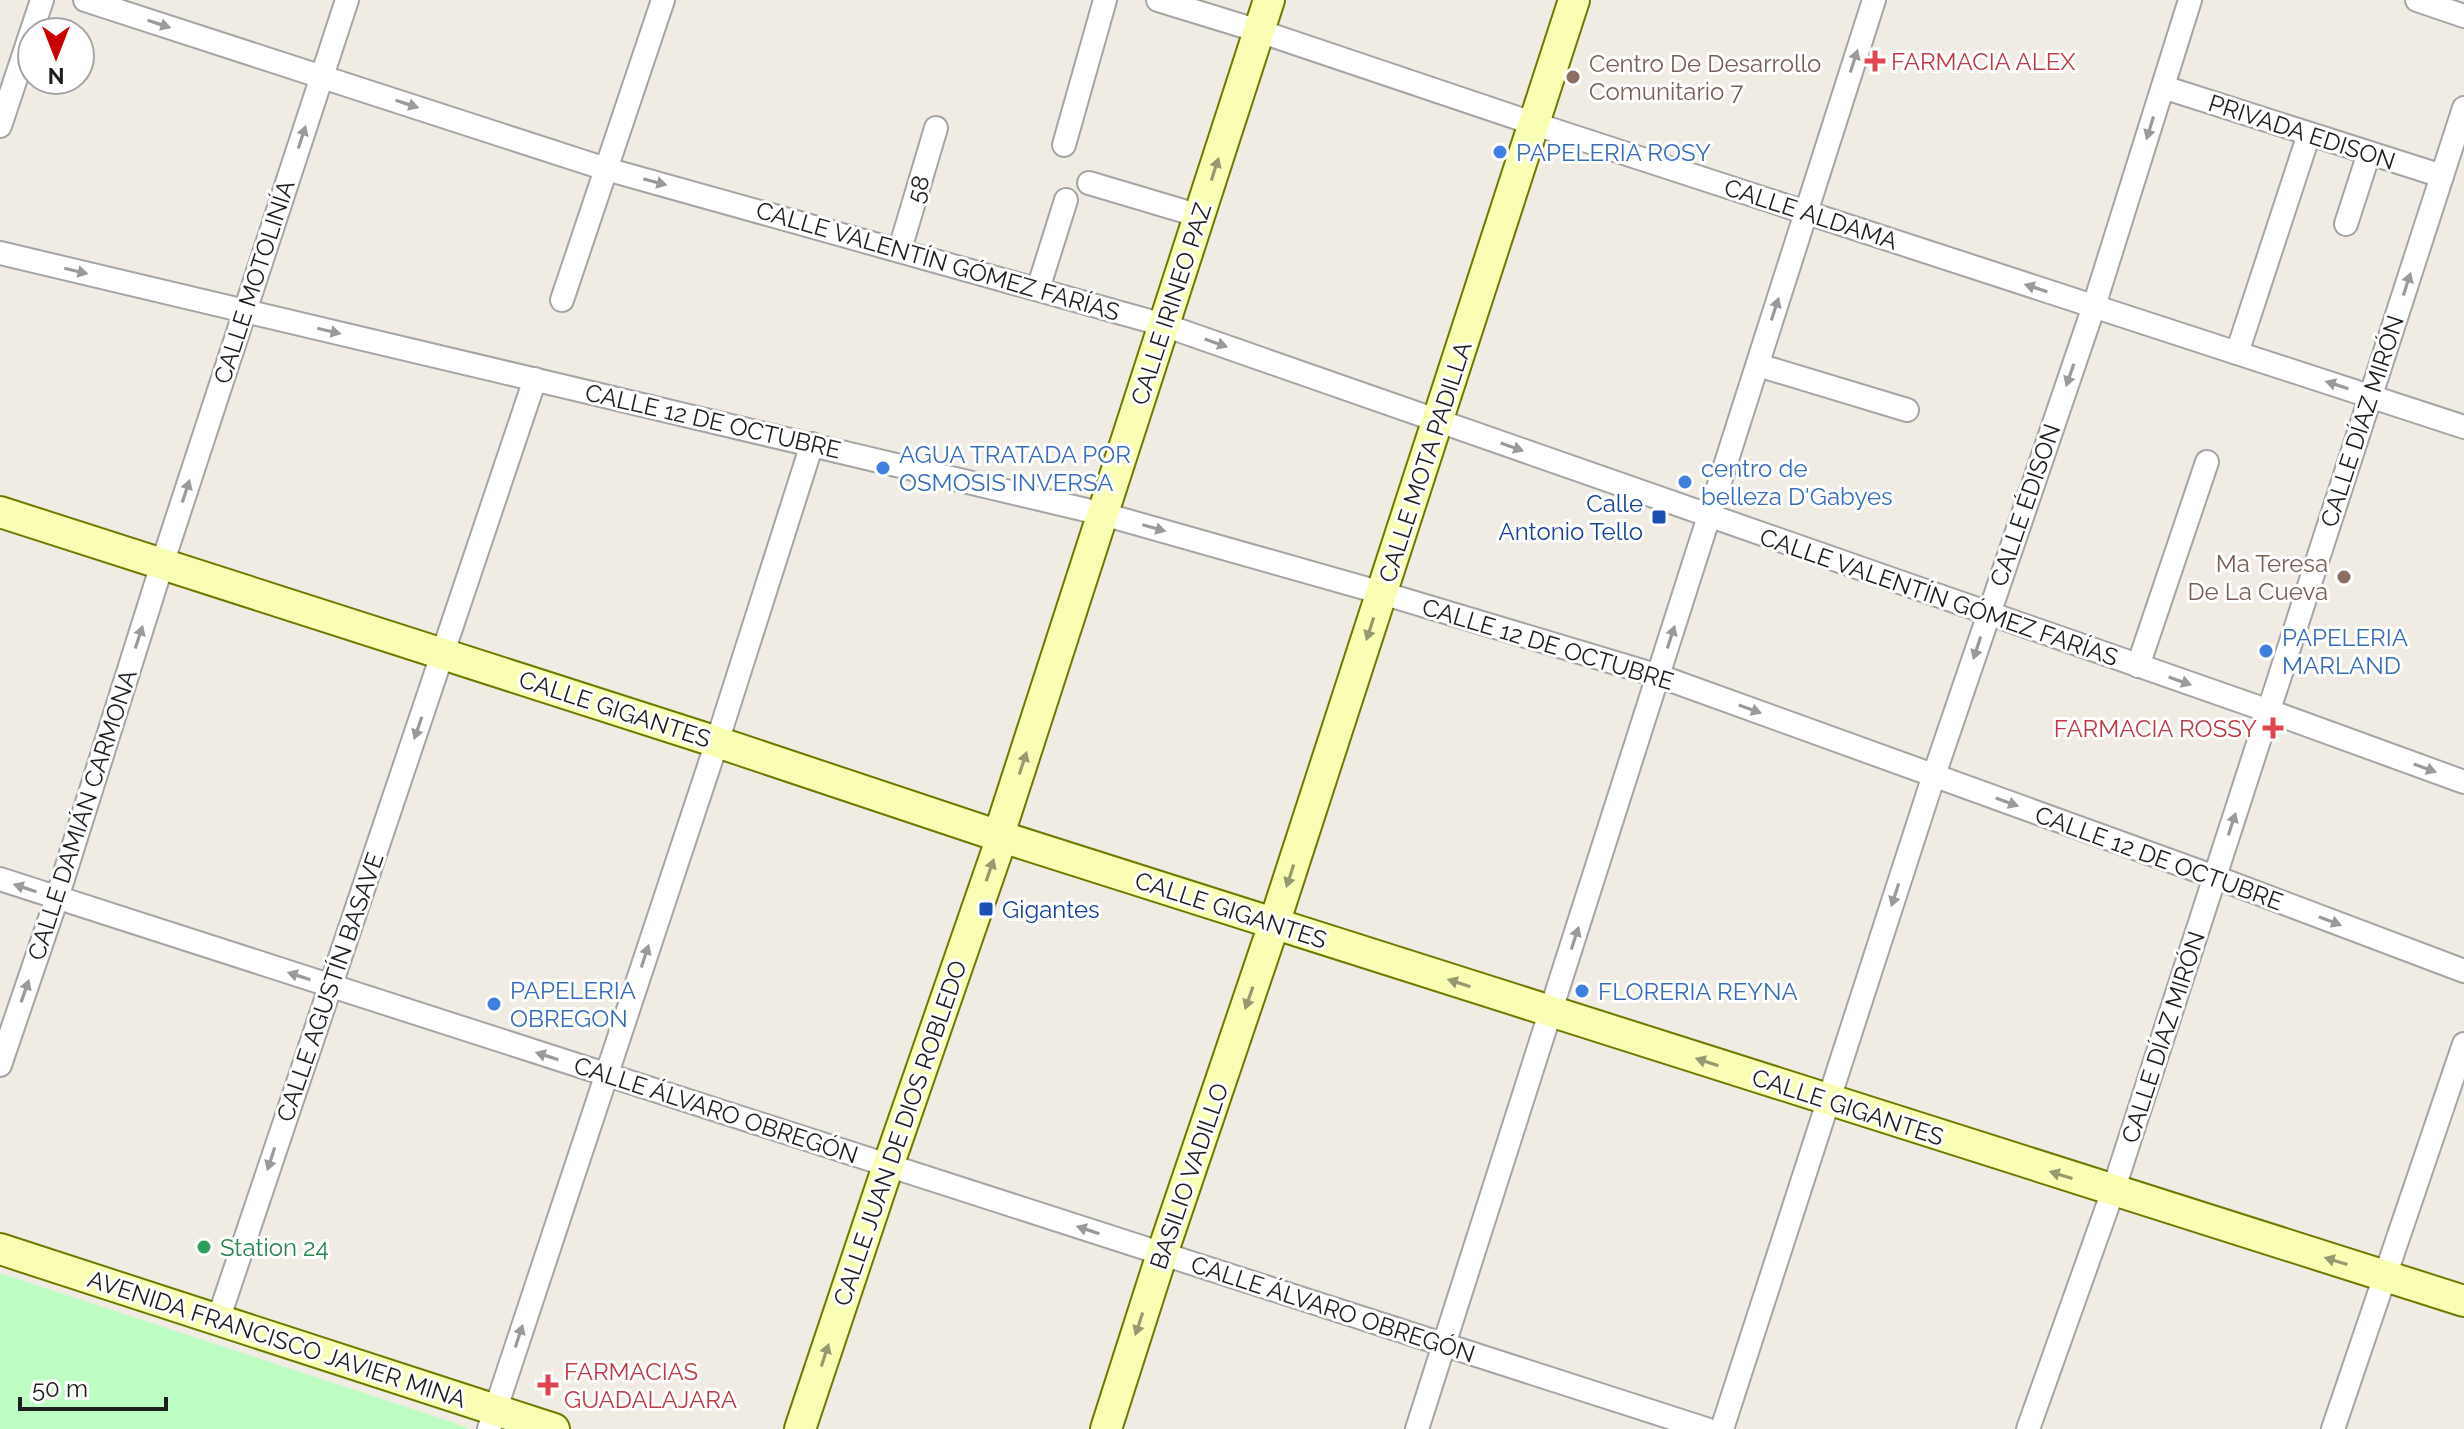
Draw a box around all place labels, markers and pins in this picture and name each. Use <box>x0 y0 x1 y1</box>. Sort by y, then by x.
place label: FARMACIA ALEX <box>1891 47 2076 76</box>
place label: Centro De Desarrollo Comunitario 7 <box>1589 49 1821 106</box>
marker: FARMACIA ALEX <box>1866 52 1884 70</box>
marker: Centro De Desarrollo Comunitario 7 <box>1564 68 1582 86</box>
place label: PAPELERIA ROSY <box>1516 138 1711 167</box>
marker: PAPELERIA ROSY <box>1491 143 1509 161</box>
place label: AGUA TRATADA POR OSMOSIS INVERSA <box>899 440 1131 497</box>
place label: centro de belleza D'Gabyes <box>1701 454 1893 511</box>
marker: AGUA TRATADA POR OSMOSIS INVERSA <box>874 459 892 477</box>
marker: centro de belleza D'Gabyes <box>1676 473 1694 491</box>
place label: Calle Antonio Tello <box>1498 489 1643 546</box>
marker: Calle Antonio Tello <box>1650 508 1668 526</box>
place label: Ma Teresa De La Cueva <box>2187 549 2328 606</box>
marker: Ma Teresa De La Cueva <box>2335 568 2353 586</box>
place label: PAPELERIA MARLAND <box>2282 623 2408 680</box>
marker: PAPELERIA MARLAND <box>2257 642 2275 660</box>
place label: FARMACIA ROSSY <box>2054 714 2257 743</box>
marker: FARMACIA ROSSY <box>2264 719 2282 737</box>
place label: Gigantes <box>1002 895 1100 924</box>
marker: Gigantes <box>977 900 995 918</box>
place label: PAPELERIA OBREGON <box>510 976 636 1033</box>
place label: FLORERIA REYNA <box>1598 977 1798 1006</box>
marker: FLORERIA REYNA <box>1573 982 1591 1000</box>
marker: PAPELERIA OBREGON <box>485 995 503 1013</box>
place label: Station 24 <box>220 1233 329 1262</box>
marker: Station 24 <box>195 1238 213 1256</box>
place label: FARMACIAS GUADALAJARA <box>564 1357 737 1414</box>
marker: FARMACIAS GUADALAJARA <box>539 1376 557 1394</box>

